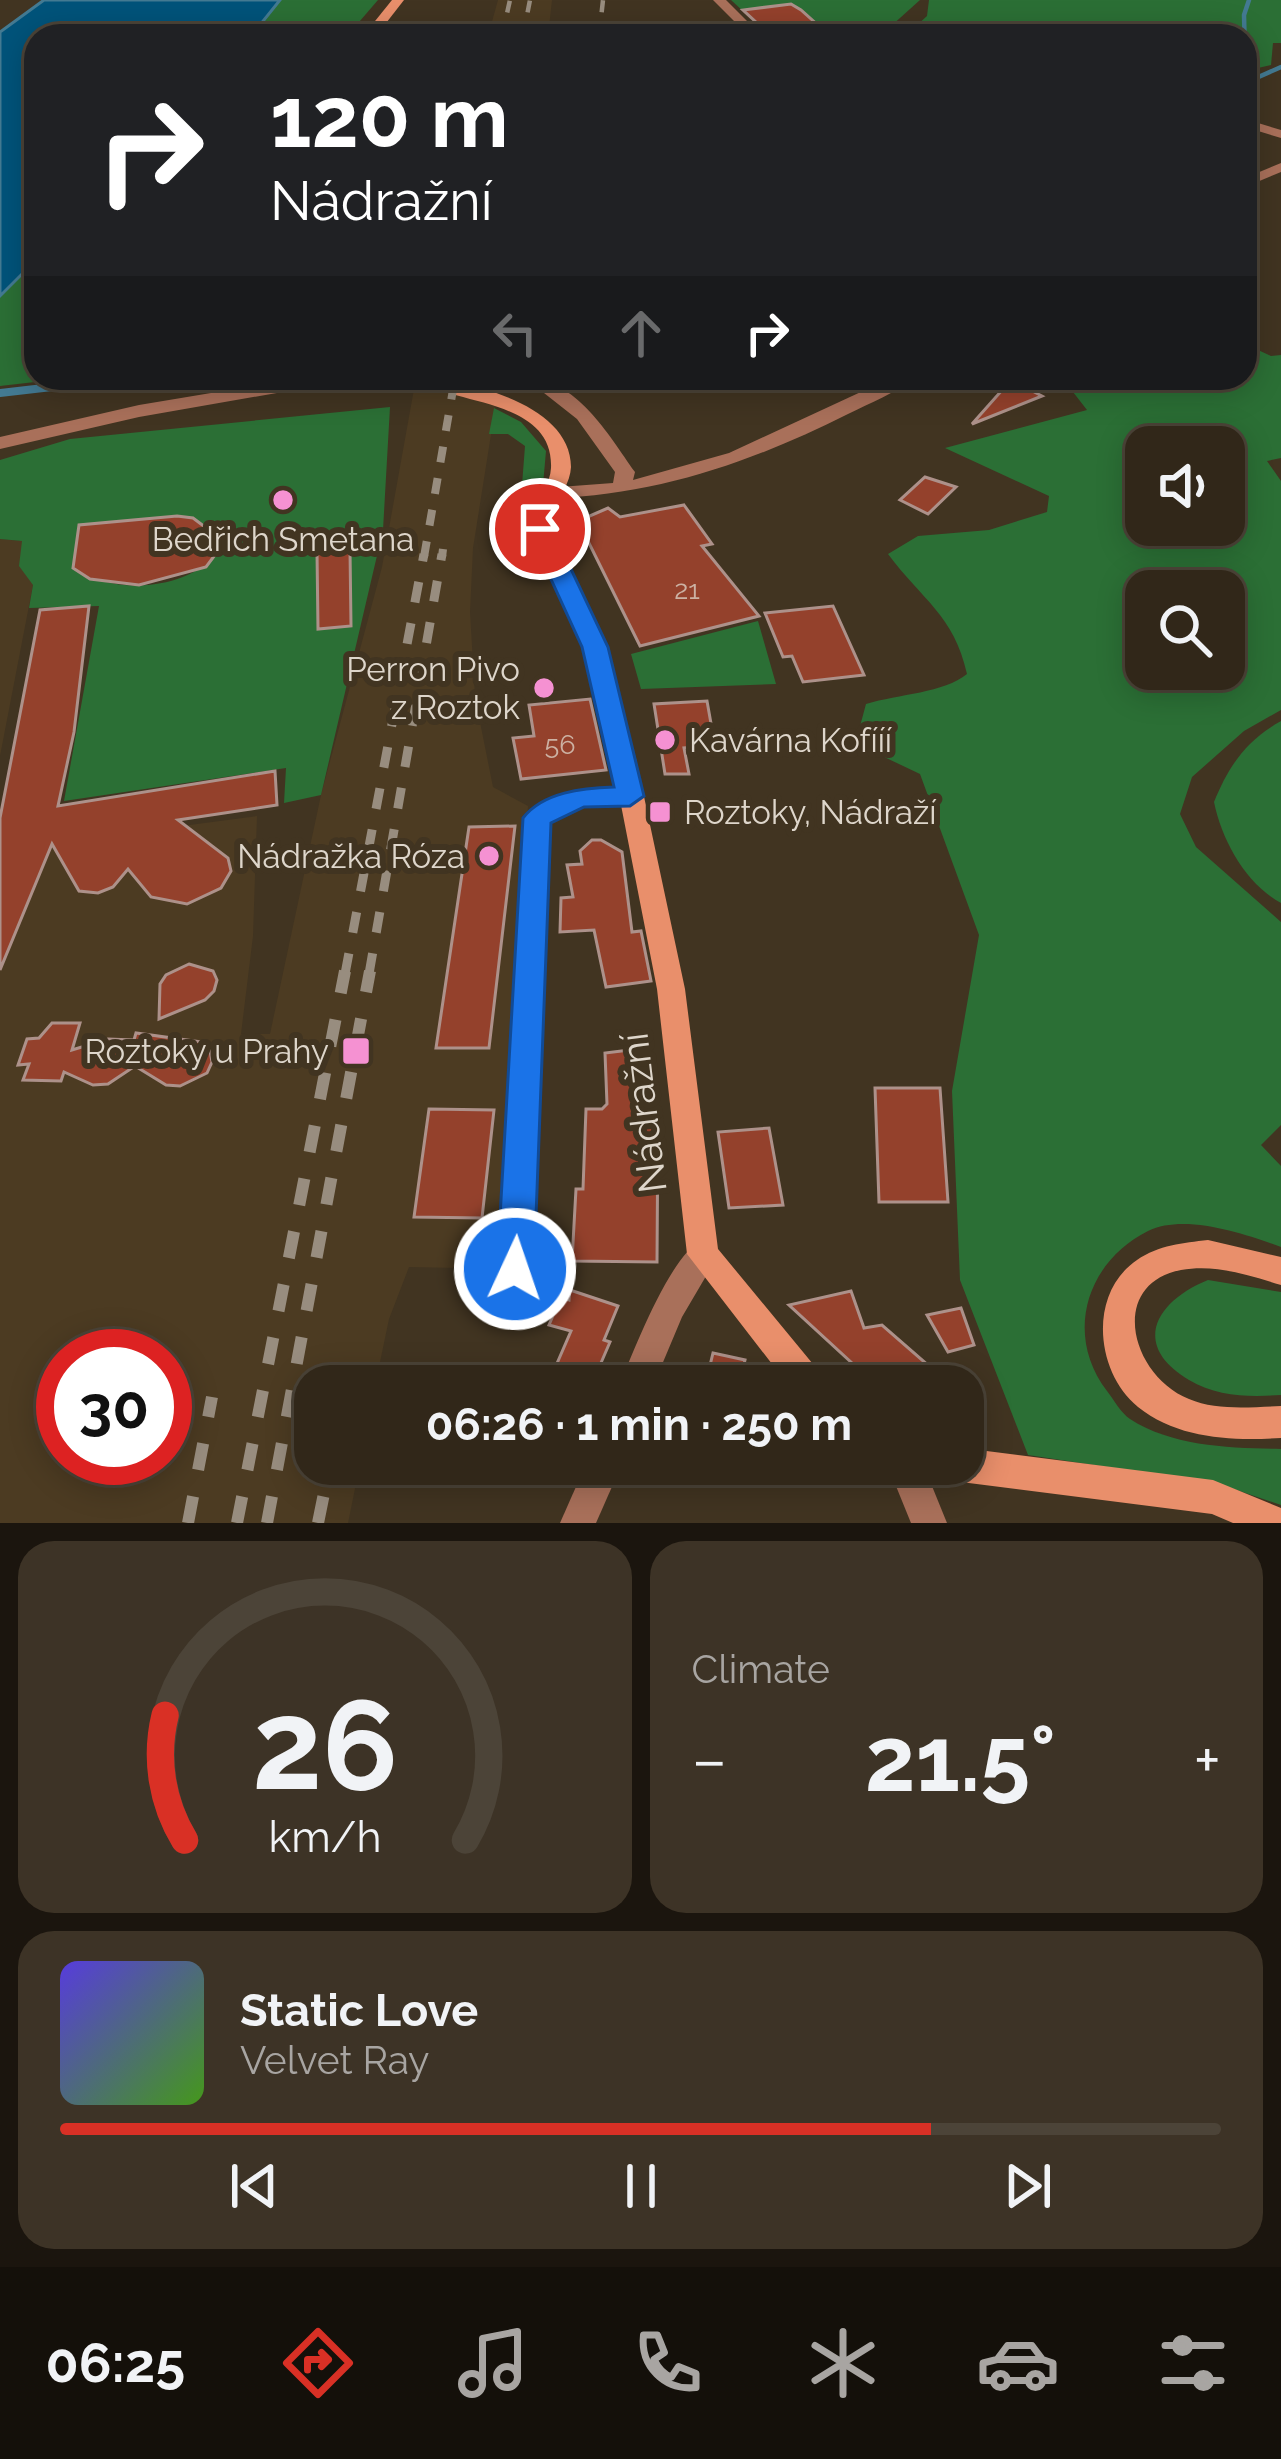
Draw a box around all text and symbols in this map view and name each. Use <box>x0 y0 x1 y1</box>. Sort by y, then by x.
text: 120 m <box>270 68 509 167</box>
icon: right <box>72 72 228 228</box>
text: Nádražní <box>270 169 493 233</box>
icon: left <box>482 300 548 366</box>
icon: ahead <box>608 300 674 366</box>
icon: right <box>734 300 800 366</box>
map controls <box>1125 426 1245 690</box>
button: sound <box>1125 426 1245 546</box>
pin <box>489 478 591 580</box>
marker: Bedřich Smetana <box>270 487 296 513</box>
icon: arrive <box>507 496 573 562</box>
place label: Bedřich Smetana <box>152 520 414 559</box>
button: search <box>1125 570 1245 690</box>
house number: 21 <box>674 574 700 605</box>
place label: Perron Pivo z Roztok <box>346 650 520 727</box>
marker: Perron Pivo z Roztok <box>531 675 557 701</box>
place label: Kavárna Kofííí <box>689 721 893 760</box>
marker: Kavárna Kofííí <box>652 727 678 753</box>
house number: 56 <box>545 729 576 760</box>
place label: Roztoky, Nádraží <box>684 793 937 832</box>
marker: Roztoky, Nádraží <box>647 799 673 825</box>
place label: Nádražka Róza <box>237 837 465 876</box>
marker: Nádražka Róza <box>476 843 502 869</box>
street label: Nádražní <box>610 1030 676 1196</box>
place label: Roztoky u Prahy <box>84 1032 329 1071</box>
marker: Roztoky u Prahy <box>340 1035 372 1067</box>
position arrow <box>452 1206 578 1332</box>
speed limit sign: 30 <box>36 1329 192 1485</box>
text: 06:26 · 1 min · 250 m <box>426 1398 852 1451</box>
text: Climate <box>692 1646 830 1692</box>
text: 26 <box>252 1672 398 1818</box>
text: 21.5° <box>865 1706 1056 1812</box>
text: − <box>692 1721 727 1798</box>
text: + <box>1194 1721 1221 1798</box>
text: km/h <box>268 1812 381 1862</box>
text: Static Love <box>240 1984 478 2037</box>
text: Velvet Ray <box>240 2037 429 2083</box>
icon: previous <box>221 2153 287 2219</box>
icon: pause <box>608 2153 674 2219</box>
icon: next <box>995 2153 1061 2219</box>
icon: directions <box>276 2321 360 2405</box>
icon: music <box>451 2321 535 2405</box>
icon: phone <box>626 2321 710 2405</box>
icon: climate <box>801 2321 885 2405</box>
icon: car <box>976 2321 1060 2405</box>
icon: filters <box>1151 2321 1235 2405</box>
text: 06:25 <box>46 2331 185 2395</box>

